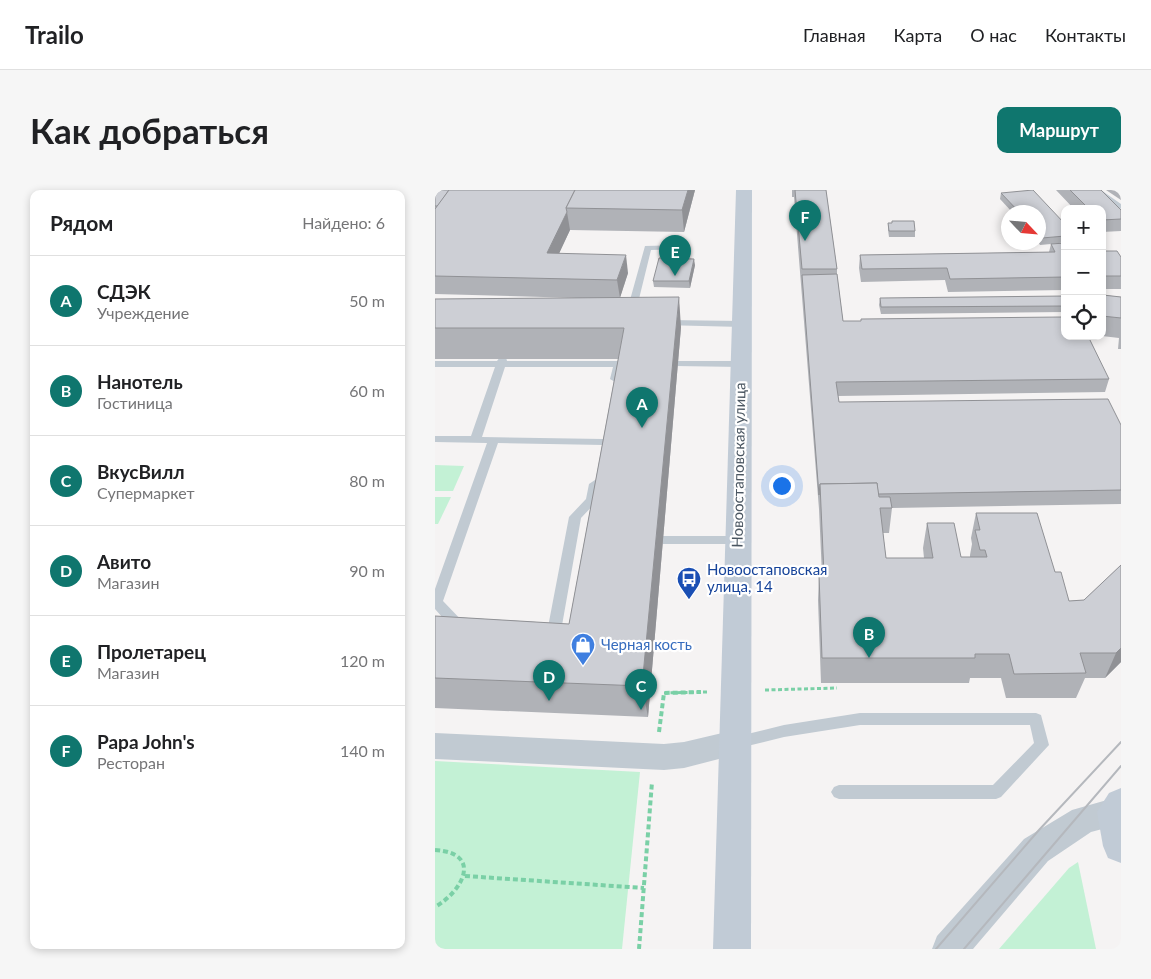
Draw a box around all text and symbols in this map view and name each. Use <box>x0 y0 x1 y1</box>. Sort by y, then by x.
text: Trailo <box>25 20 84 49</box>
text: Главная <box>803 24 866 46</box>
text: Карта <box>894 24 942 46</box>
text: О нас <box>970 24 1017 46</box>
text: Контакты <box>1045 24 1126 46</box>
button: Маршрут <box>997 107 1121 153</box>
text: Как добраться <box>30 109 269 151</box>
pin: F <box>789 200 821 241</box>
north arrow <box>1001 205 1046 250</box>
map controls <box>1061 205 1106 340</box>
button: + <box>1061 205 1106 250</box>
text: Рядом <box>50 210 113 235</box>
text: Найдено: 6 <box>302 213 385 232</box>
pin: E <box>659 235 691 276</box>
button: − <box>1061 250 1106 295</box>
text: СДЭК <box>97 280 151 303</box>
text: A <box>60 291 72 310</box>
text: 50 m <box>349 291 385 310</box>
button: locate <box>1061 295 1106 340</box>
text: Учреждение <box>97 303 189 322</box>
text: Нанотель <box>97 370 183 393</box>
text: B <box>61 381 71 400</box>
text: 60 m <box>349 381 385 400</box>
street label: Новоостаповская улица <box>728 382 748 548</box>
pin: A <box>626 387 658 428</box>
text: Гостиница <box>97 393 173 412</box>
text: ВкусВилл <box>97 460 185 483</box>
text: C <box>61 471 71 490</box>
text: 80 m <box>349 471 385 490</box>
your location <box>769 473 795 499</box>
text: Супермаркет <box>97 483 195 502</box>
text: Авито <box>97 550 151 573</box>
place label: Новоостаповская улица, 14 <box>707 560 827 595</box>
text: D <box>60 561 72 580</box>
text: 90 m <box>349 561 385 580</box>
bus stop icon: Новоостаповская улица, 14 <box>676 566 702 600</box>
text: Магазин <box>97 573 159 592</box>
pin: B <box>853 617 885 658</box>
shop icon: Черная кость <box>570 632 596 666</box>
place label: Черная кость <box>601 635 692 653</box>
text: Пролетарец <box>97 640 206 663</box>
text: E <box>61 651 71 670</box>
text: 120 m <box>340 651 385 670</box>
pin: D <box>533 660 565 701</box>
text: Магазин <box>97 663 159 682</box>
pin: C <box>625 669 657 710</box>
text: Papa John's <box>97 730 195 753</box>
text: F <box>61 741 71 760</box>
text: 140 m <box>340 741 385 760</box>
text: Ресторан <box>97 753 165 772</box>

